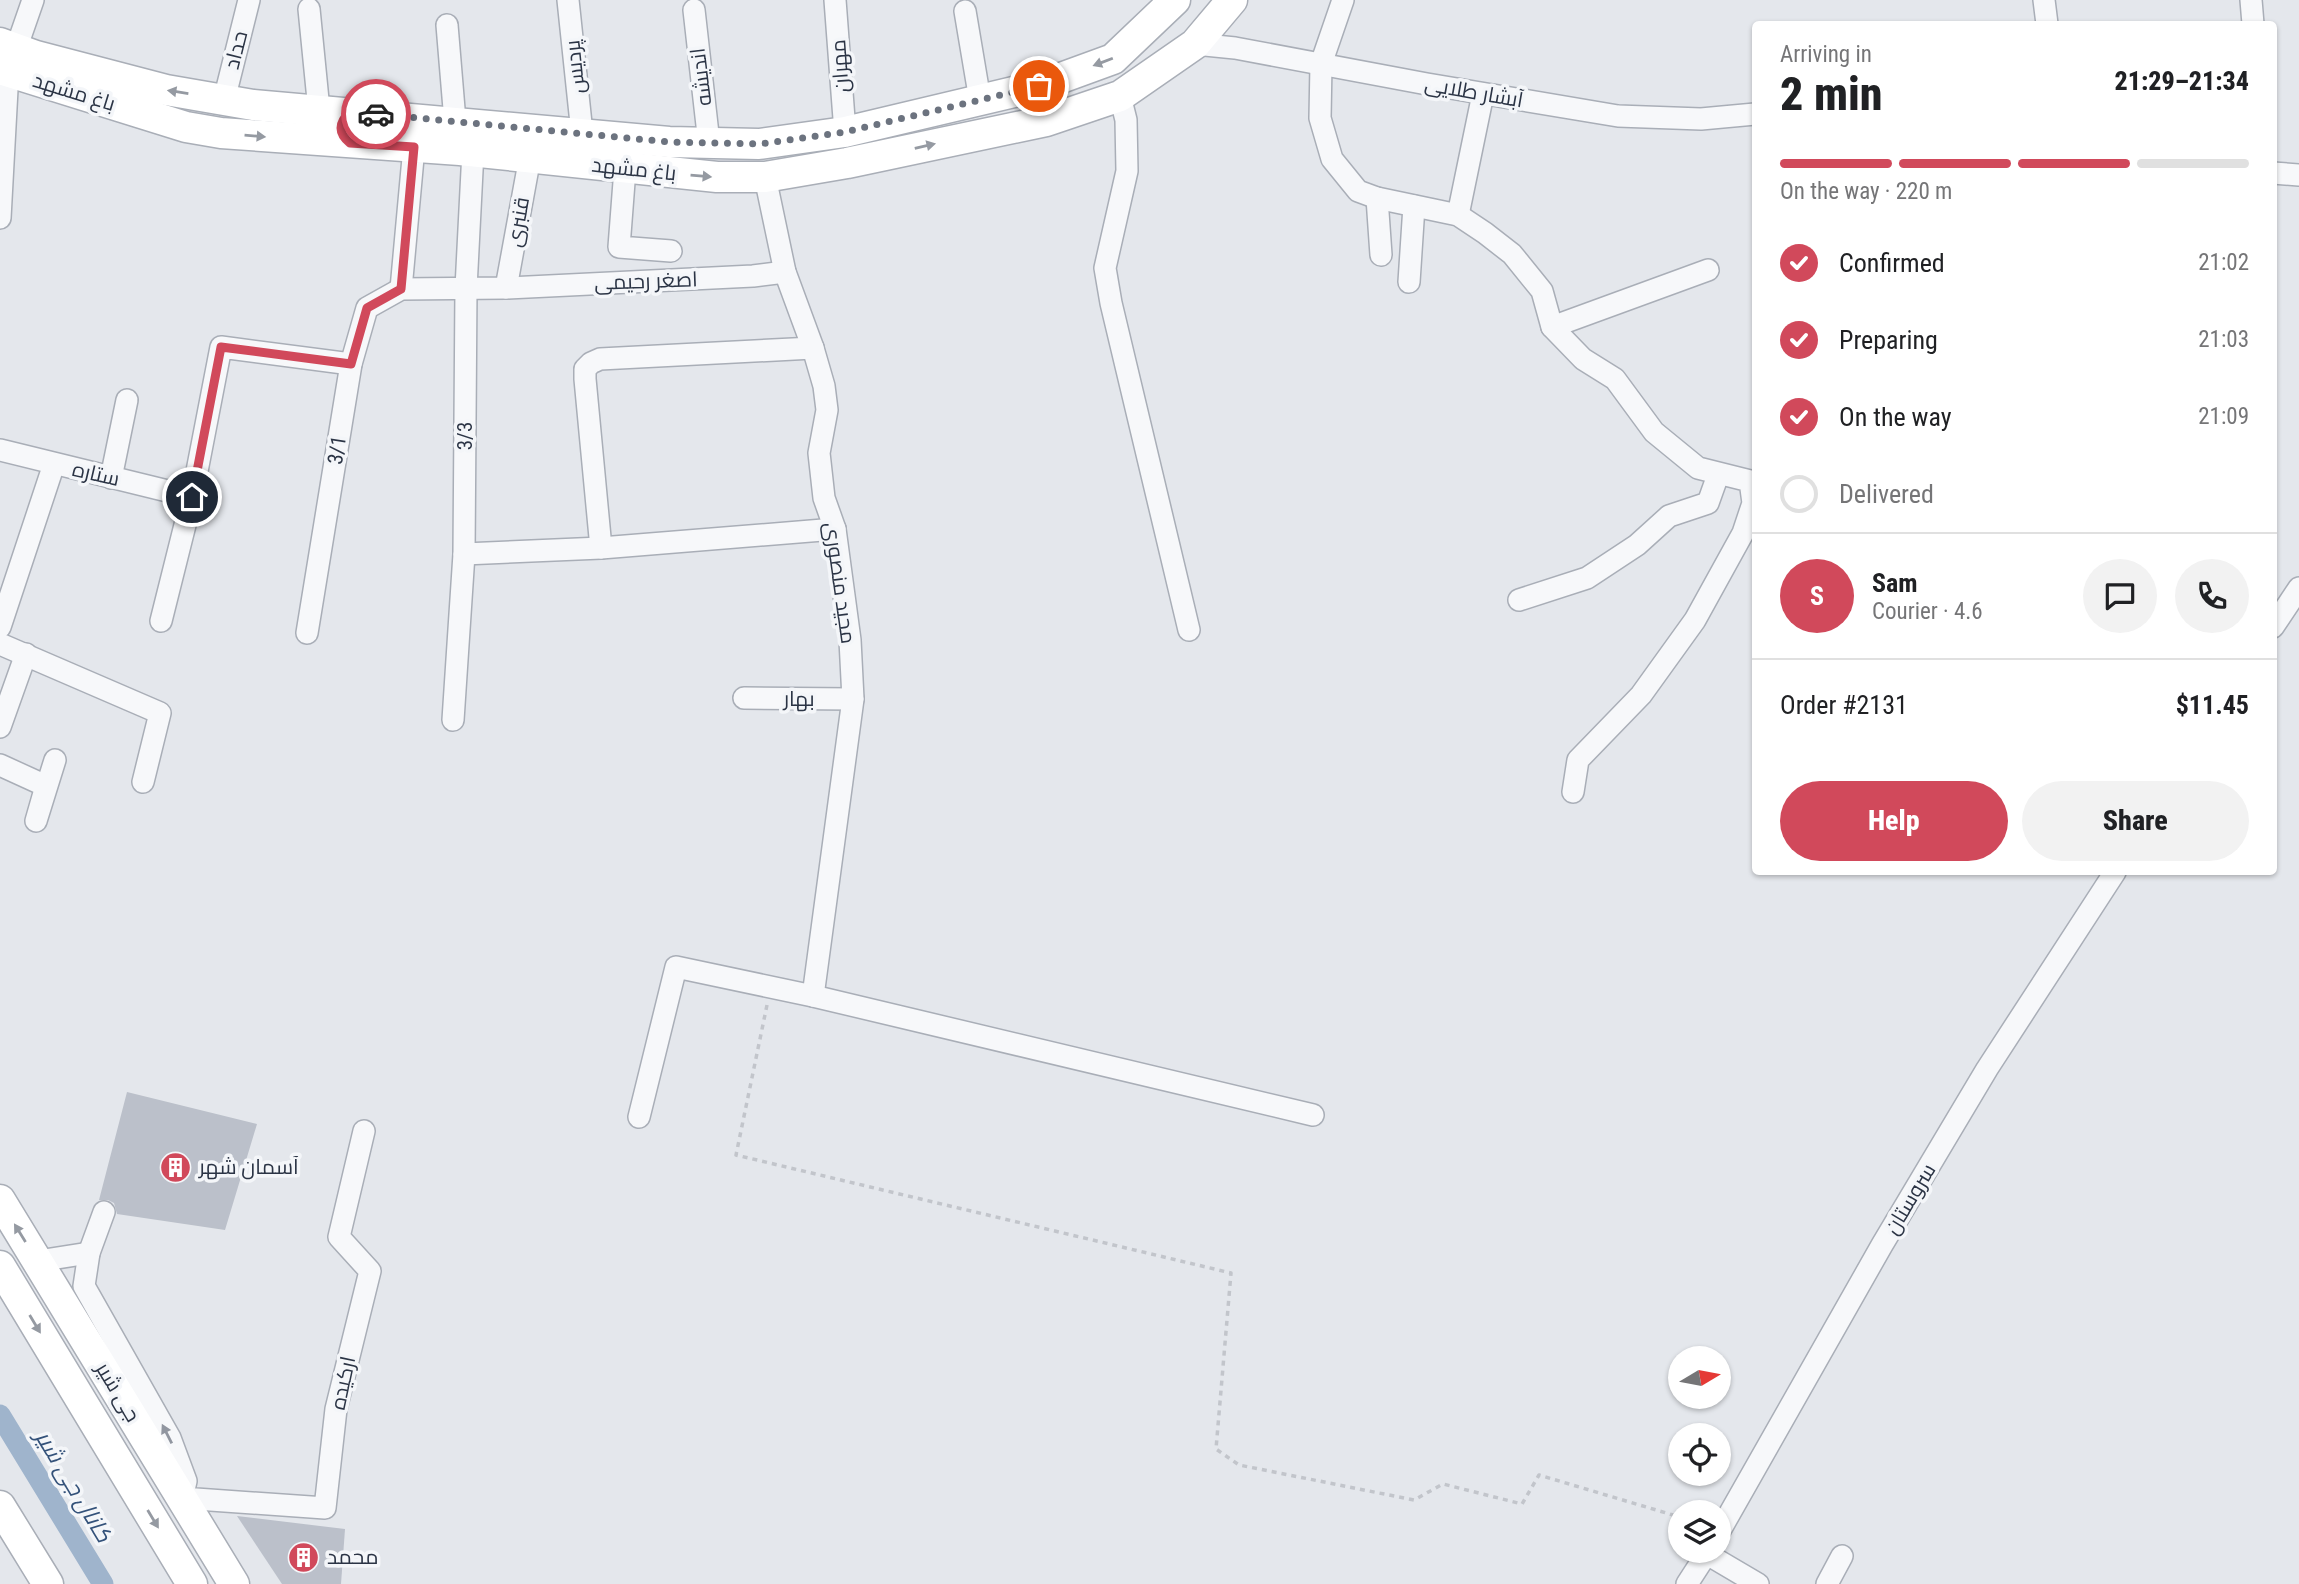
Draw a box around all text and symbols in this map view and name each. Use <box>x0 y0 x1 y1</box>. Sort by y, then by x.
street label: حداد <box>220 28 252 72</box>
street label: پردیس <box>560 38 592 95</box>
street label: مهران <box>826 39 855 93</box>
text: Arriving in <box>1780 41 1872 68</box>
street label: اندیشه <box>686 47 716 107</box>
pin <box>1009 56 1069 116</box>
one-way arrow <box>1092 57 1113 68</box>
text: 21:29–21:34 <box>2115 66 2249 96</box>
icon: bag <box>1020 67 1058 105</box>
text: 2 min <box>1780 67 1883 121</box>
street label: باغ مشهد <box>29 68 118 118</box>
street label: آبشار طلایی <box>1423 72 1526 114</box>
courier <box>341 79 411 149</box>
one-way arrow <box>167 86 189 97</box>
icon: car <box>357 95 395 133</box>
one-way arrow <box>244 131 266 142</box>
one-way arrow <box>914 140 936 151</box>
street label: باغ مشهد <box>590 153 677 187</box>
one-way arrow <box>690 171 712 182</box>
text: On the way · 220 m <box>1780 178 1952 205</box>
street label: قنبری <box>502 195 535 249</box>
icon: check <box>1780 244 1818 282</box>
text: Confirmed <box>1839 248 1945 278</box>
text: 21:02 <box>2198 249 2249 276</box>
street label: اصغر رحیمی <box>594 267 698 296</box>
icon: check <box>1780 321 1818 359</box>
text: Preparing <box>1839 325 1938 355</box>
text: 21:03 <box>2198 326 2249 353</box>
icon: check <box>1780 398 1818 436</box>
text: On the way <box>1839 402 1952 432</box>
text: 21:09 <box>2198 403 2249 430</box>
street label: 3/3 <box>453 422 477 450</box>
street label: 3/1 <box>323 434 351 466</box>
street label: ستاره <box>70 457 122 491</box>
pin <box>162 467 222 527</box>
icon: home <box>173 478 211 516</box>
text: Delivered <box>1839 479 1934 509</box>
street label: مجید منصوری <box>819 521 860 645</box>
button: chat <box>2083 559 2157 633</box>
button: phone <box>2175 559 2249 633</box>
text: Sam <box>1872 568 1918 598</box>
text: S <box>1810 581 1824 611</box>
text: Courier · 4.6 <box>1872 598 1983 625</box>
street label: بهار <box>782 687 815 712</box>
text: Order #2131 <box>1780 690 1908 720</box>
text: $11.45 <box>2176 690 2249 720</box>
button: Help <box>1780 781 2008 861</box>
button: Share <box>2022 781 2249 861</box>
building icon: آسمان شهر <box>159 1150 193 1184</box>
place label: آسمان شهر <box>198 1155 299 1180</box>
street label: سروستان <box>1880 1159 1941 1239</box>
one-way arrow <box>14 1223 26 1242</box>
one-way arrow <box>29 1315 42 1334</box>
north arrow <box>1668 1346 1731 1409</box>
map controls <box>1668 1346 1731 1563</box>
street label: ارکیده <box>326 1354 360 1412</box>
street label: جی شیر <box>90 1357 145 1427</box>
water label: کانال جی شیر <box>28 1423 118 1548</box>
button: locate <box>1668 1423 1731 1486</box>
one-way arrow <box>162 1424 173 1444</box>
button: layers <box>1668 1500 1731 1563</box>
one-way arrow <box>147 1509 160 1528</box>
building icon: محمد <box>287 1540 321 1574</box>
place label: محمد <box>327 1545 379 1569</box>

